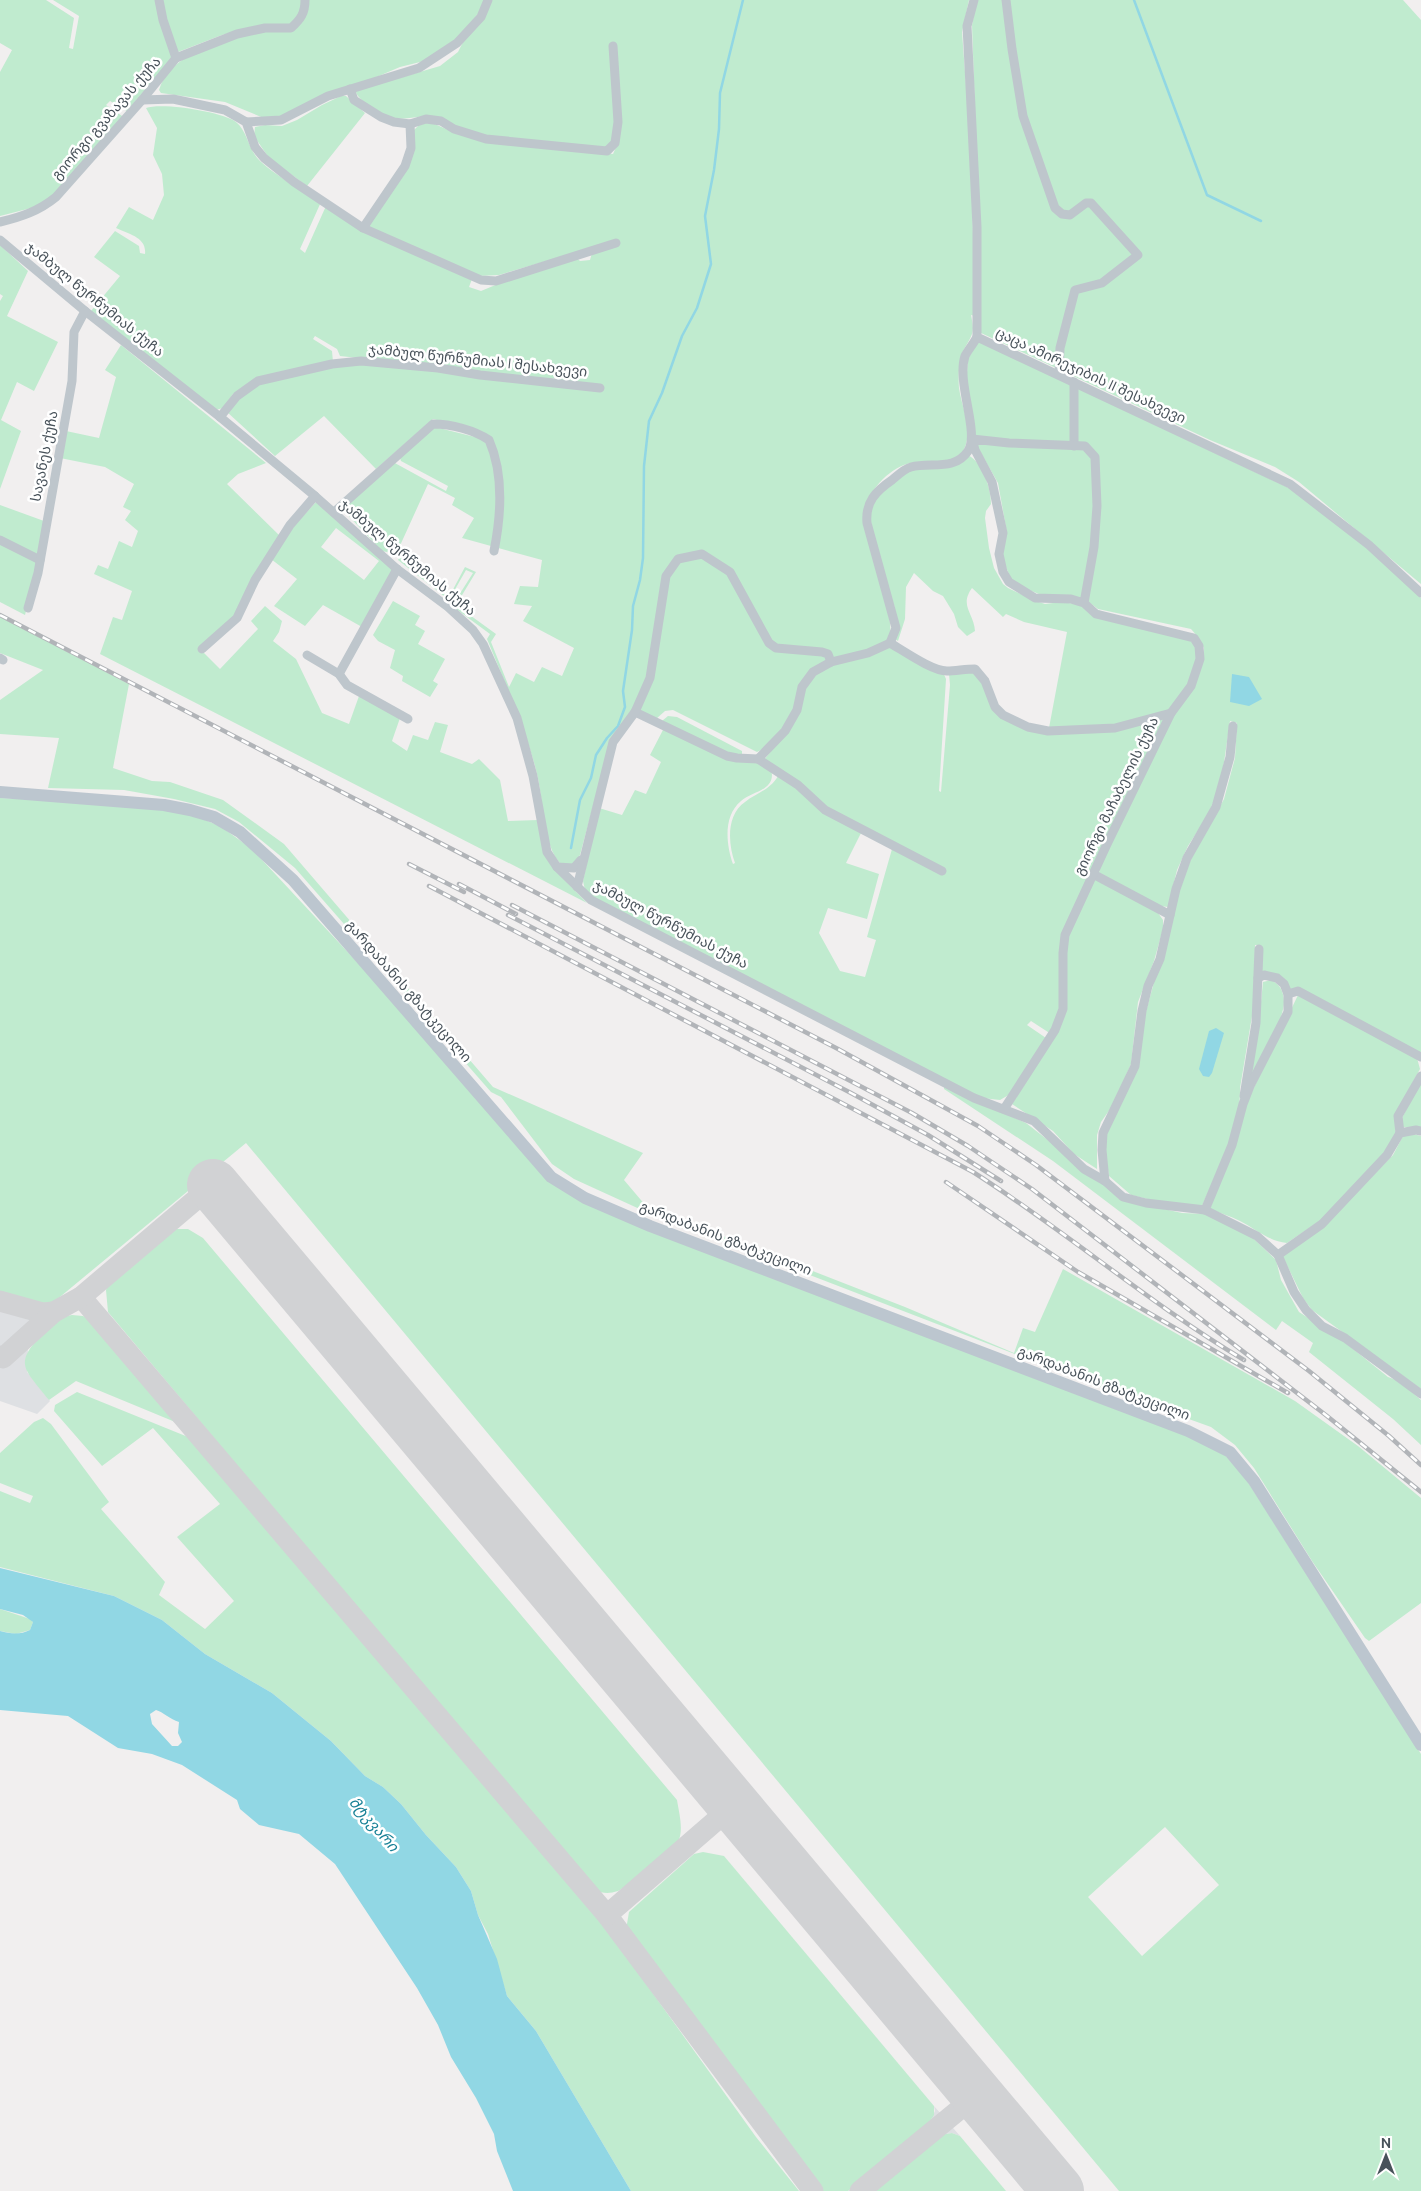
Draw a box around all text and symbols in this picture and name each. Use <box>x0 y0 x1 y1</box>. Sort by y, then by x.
street label: გიორგი გვაზავას ქუჩა <box>48 53 164 183</box>
street label: ჯამბულ წურწუმიას ქუჩა <box>22 238 167 360</box>
street label: ცაცა ამირეჯიბის II შესახვევი <box>993 324 1189 427</box>
street label: ჯამბულ წურწუმიას I შესახვევი <box>368 341 588 380</box>
street label: სავანეს ქუჩა <box>27 409 62 503</box>
street label: ჯამბულ წურწუმიას ქუჩა <box>336 495 479 619</box>
street label: გიორგი მაჩაბელის ქუჩა <box>1071 714 1162 878</box>
street label: ჯამბულ წურწუმიას ქუჩა <box>591 876 751 972</box>
street label: გარდაბანის გზატკეცილი <box>342 917 475 1066</box>
street label: გარდაბანის გზატკეცილი <box>637 1198 814 1279</box>
street label: გარდაბანის გზატკეცილი <box>1015 1343 1192 1424</box>
water label: მტკვარი <box>345 1793 403 1856</box>
north arrow <box>1361 2131 1411 2181</box>
text: N <box>1381 2135 1391 2151</box>

